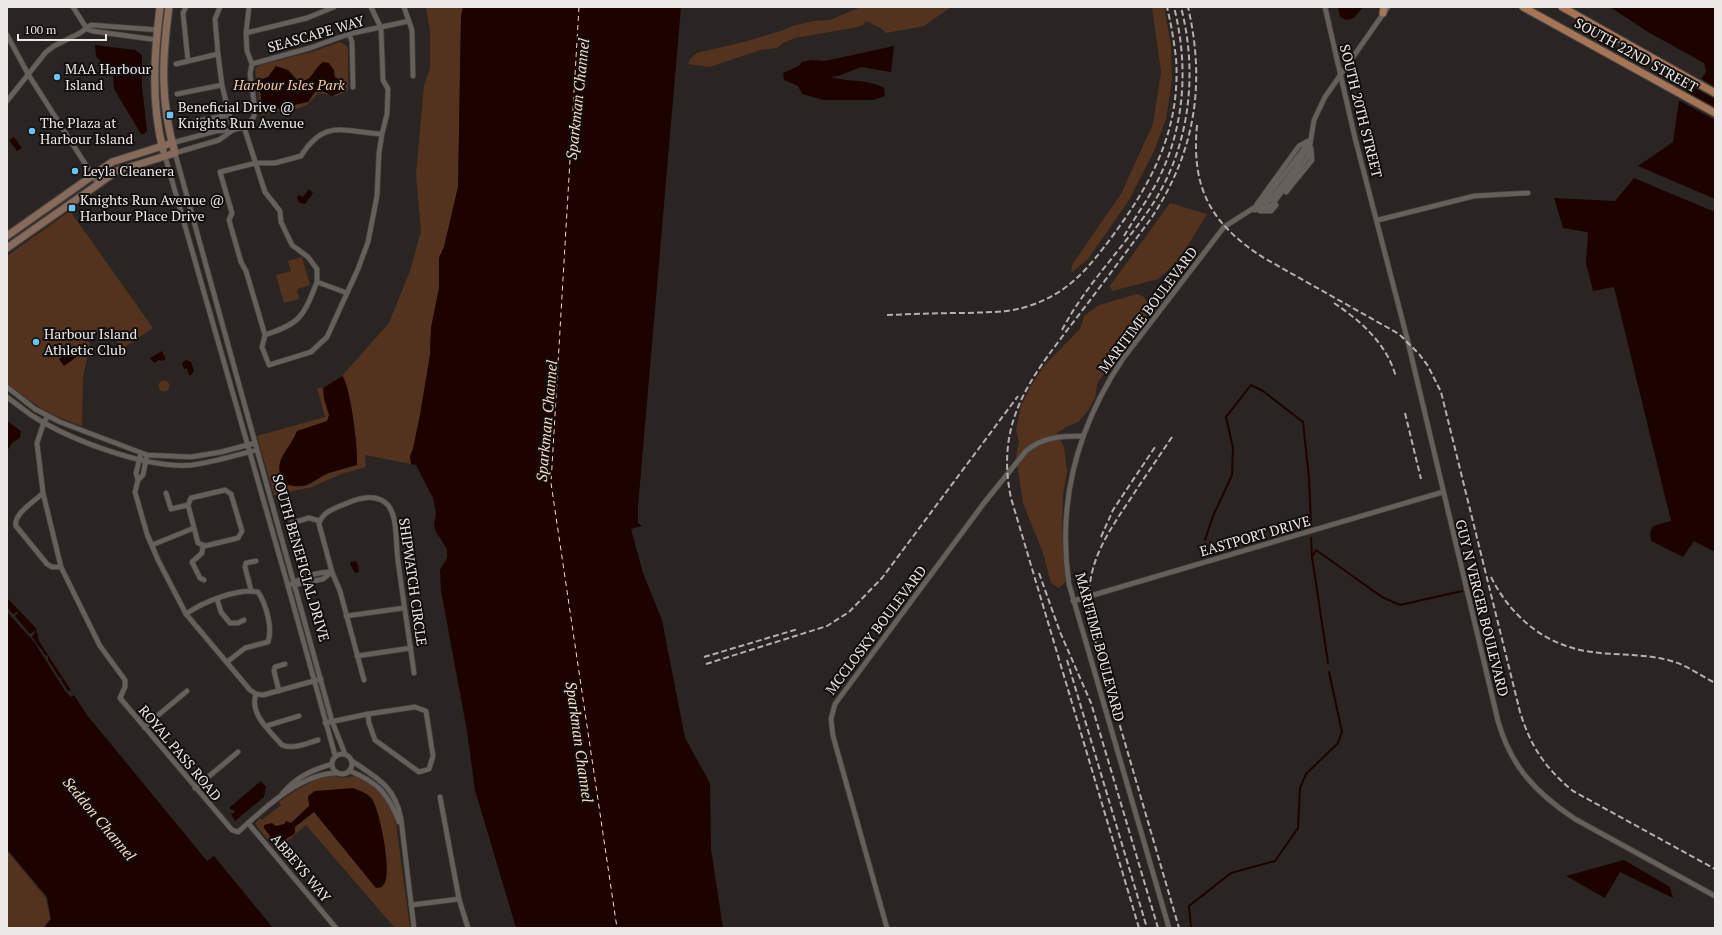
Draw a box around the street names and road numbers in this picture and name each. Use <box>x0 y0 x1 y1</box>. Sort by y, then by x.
street label: SEASCAPE WAY <box>265 10 367 56</box>
street label: SOUTH 22ND STREET <box>1571 13 1702 96</box>
street label: SOUTH 20TH STREET <box>1336 42 1387 180</box>
street label: MARITIME BOULEVARD <box>1094 243 1201 377</box>
street label: SOUTH BENEFICIAL DRIVE <box>268 472 334 644</box>
street label: EASTPORT DRIVE <box>1197 511 1312 560</box>
street label: SHIPWATCH CIRCLE <box>395 517 432 647</box>
street label: GUY N VERGER BOULEVARD <box>1451 517 1514 698</box>
street label: MCCLOSKY BOULEVARD <box>821 561 930 698</box>
street label: MARITIME BOULEVARD <box>1071 570 1130 724</box>
street label: ROYAL PASS ROAD <box>135 701 226 805</box>
street label: ABBEYS WAY <box>267 829 336 907</box>

